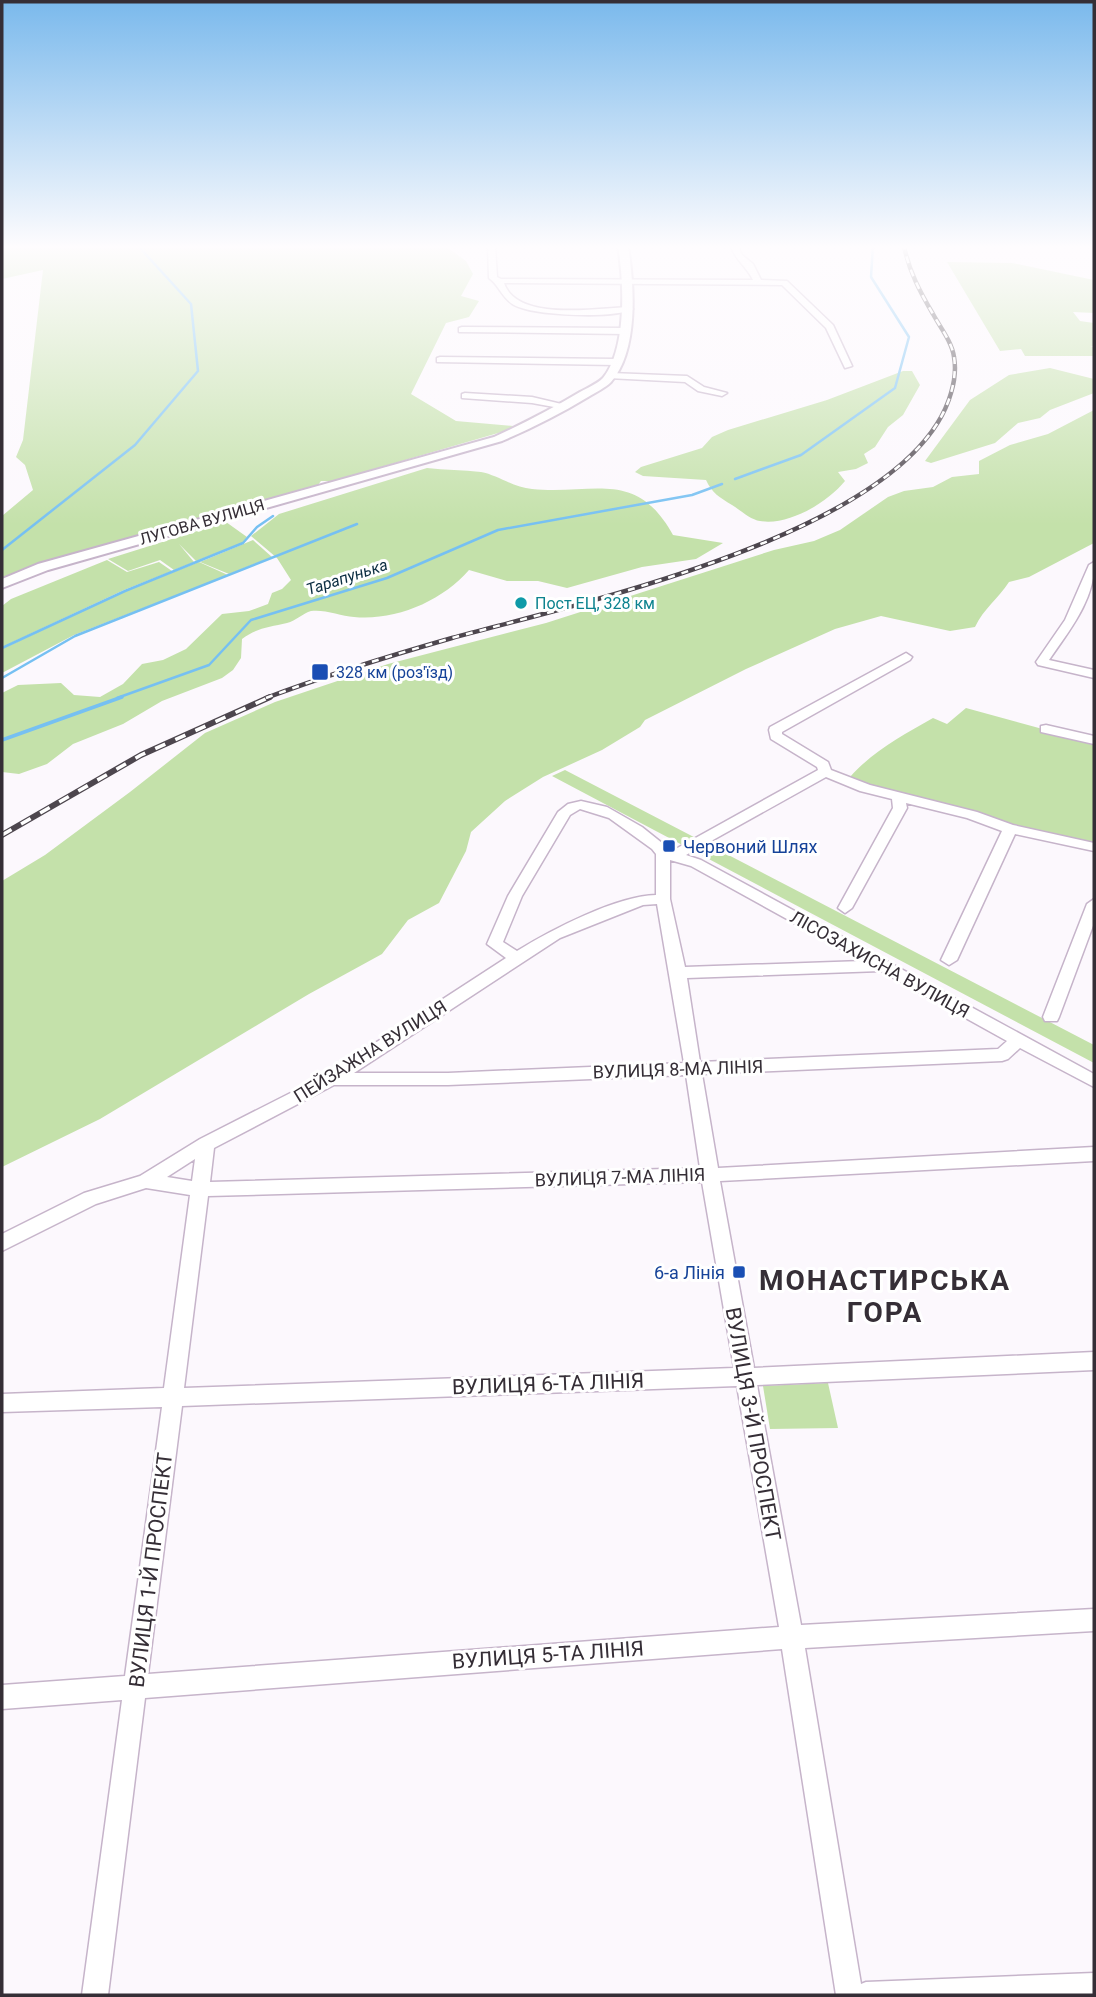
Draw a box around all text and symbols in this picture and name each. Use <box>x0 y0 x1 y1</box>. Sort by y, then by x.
street label: ЛУГОВА ВУЛИЦЯ <box>137 495 267 549</box>
water label: Тарапунька <box>304 555 390 599</box>
place label: Пост ЕЦ, 328 км <box>535 594 655 613</box>
marker: Пост ЕЦ, 328 км <box>513 595 529 611</box>
marker: 328 км (роз'їзд) <box>310 662 330 682</box>
place label: 328 км (роз'їзд) <box>336 663 453 682</box>
place label: Червоний Шлях <box>683 836 818 857</box>
marker: Червоний Шлях <box>661 838 677 854</box>
street label: ЛІСОЗАХИСНА ВУЛИЦЯ <box>787 906 973 1022</box>
street label: ПЕЙЗАЖНА ВУЛИЦЯ <box>290 995 450 1107</box>
street label: ВУЛИЦЯ 8-МА ЛІНІЯ <box>592 1056 764 1082</box>
street label: ВУЛИЦЯ 7-МА ЛІНІЯ <box>534 1164 706 1190</box>
place label: 6-а Лінія <box>654 1262 725 1283</box>
marker: 6-а Лінія <box>731 1264 747 1280</box>
district label: МОНАСТИРСЬКА ГОРА <box>759 1264 1011 1329</box>
street label: ВУЛИЦЯ 3-Й ПРОСПЕКТ <box>721 1305 785 1543</box>
street label: ВУЛИЦЯ 6-ТА ЛІНІЯ <box>451 1369 645 1399</box>
street label: ВУЛИЦЯ 1-Й ПРОСПЕКТ <box>125 1451 177 1689</box>
street label: ВУЛИЦЯ 5-ТА ЛІНІЯ <box>451 1636 645 1674</box>

